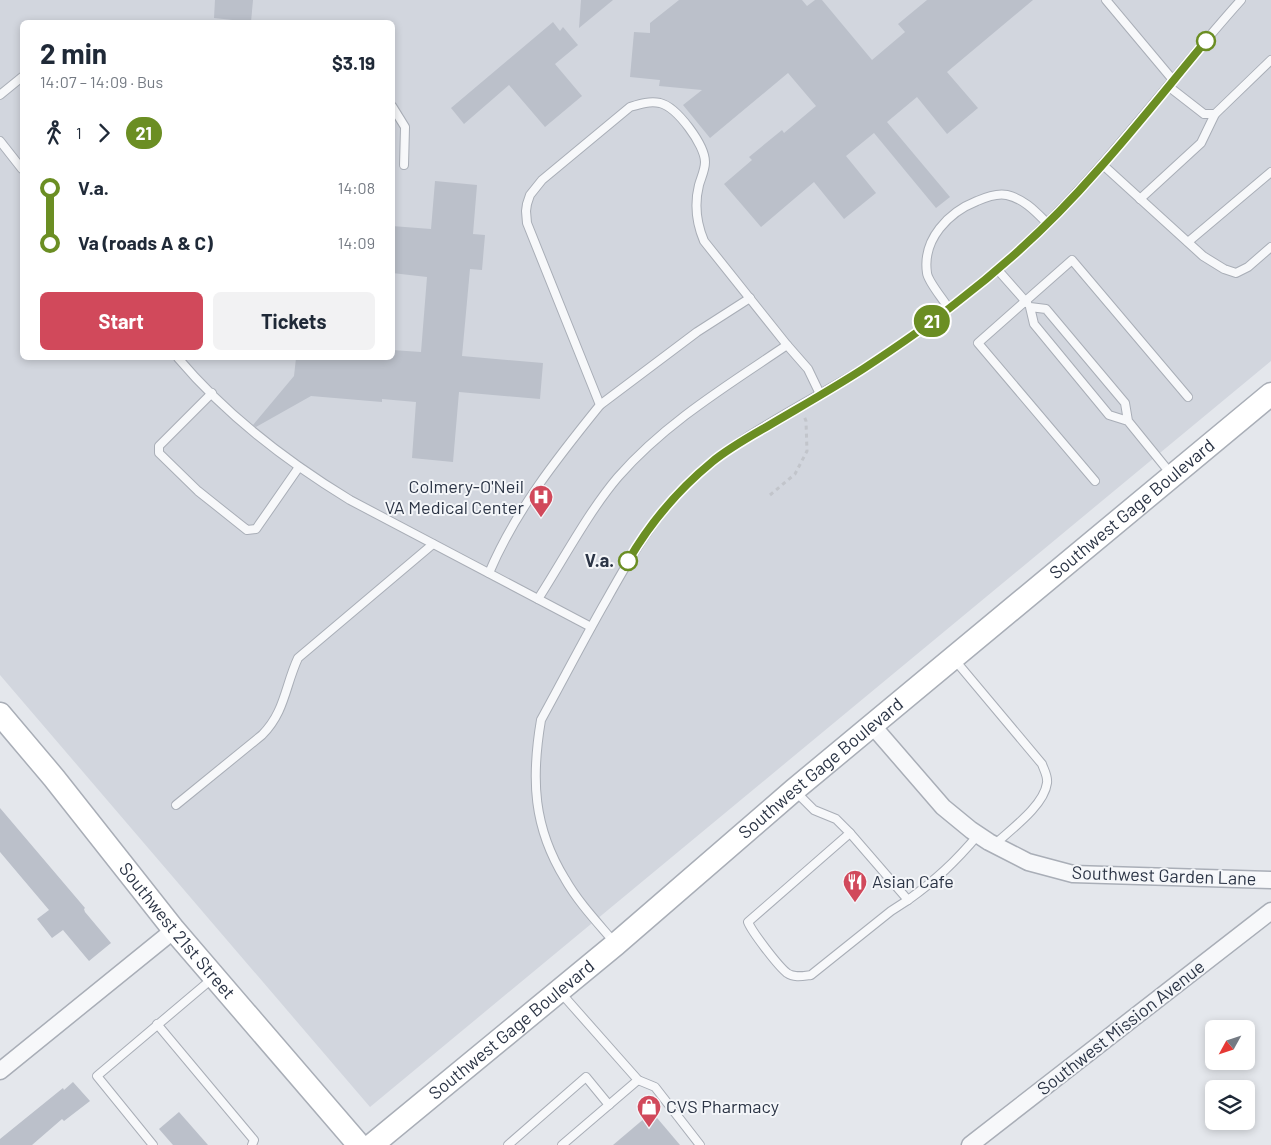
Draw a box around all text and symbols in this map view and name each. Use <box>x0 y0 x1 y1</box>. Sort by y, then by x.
unlabelled marker <box>1196 31 1216 51</box>
text: 2 min <box>40 36 107 70</box>
text: $3.19 <box>332 51 375 74</box>
text: 14:07 – 14:09 · Bus <box>40 72 163 91</box>
icon: walk <box>40 119 68 147</box>
icon: forward <box>90 119 118 147</box>
text: 21 <box>136 122 152 144</box>
text: 1 <box>76 123 82 142</box>
text: V.a. <box>78 176 109 199</box>
text: 14:08 <box>338 178 375 197</box>
text: Va (roads A & C) <box>78 231 213 254</box>
text: 14:09 <box>338 233 375 252</box>
button: Start <box>40 292 203 350</box>
button: Tickets <box>213 292 375 350</box>
line badge: 21 <box>910 305 954 337</box>
text: 21 <box>924 310 940 332</box>
street label: Southwest Gage Boulevard <box>1044 434 1219 583</box>
place label: Colmery-O'Neil VA Medical Center <box>385 475 524 518</box>
hospital icon: Colmery-O'Neil VA Medical Center <box>528 484 554 518</box>
place label: V.a. <box>585 549 614 571</box>
marker: V.a. <box>618 551 638 571</box>
street label: Southwest Gage Boulevard <box>734 692 907 843</box>
street label: Southwest 21st Street <box>115 858 240 1003</box>
street label: Southwest Garden Lane <box>1071 861 1257 889</box>
restaurant icon: Asian Cafe <box>842 869 868 903</box>
place label: Asian Cafe <box>872 870 954 892</box>
street label: Southwest Gage Boulevard <box>424 954 598 1104</box>
street label: Southwest Mission Avenue <box>1032 955 1208 1099</box>
north arrow <box>1205 1020 1255 1070</box>
map controls <box>1205 1020 1255 1130</box>
button: layers <box>1205 1080 1255 1130</box>
shop icon: CVS Pharmacy <box>636 1094 662 1128</box>
place label: CVS Pharmacy <box>666 1095 779 1117</box>

